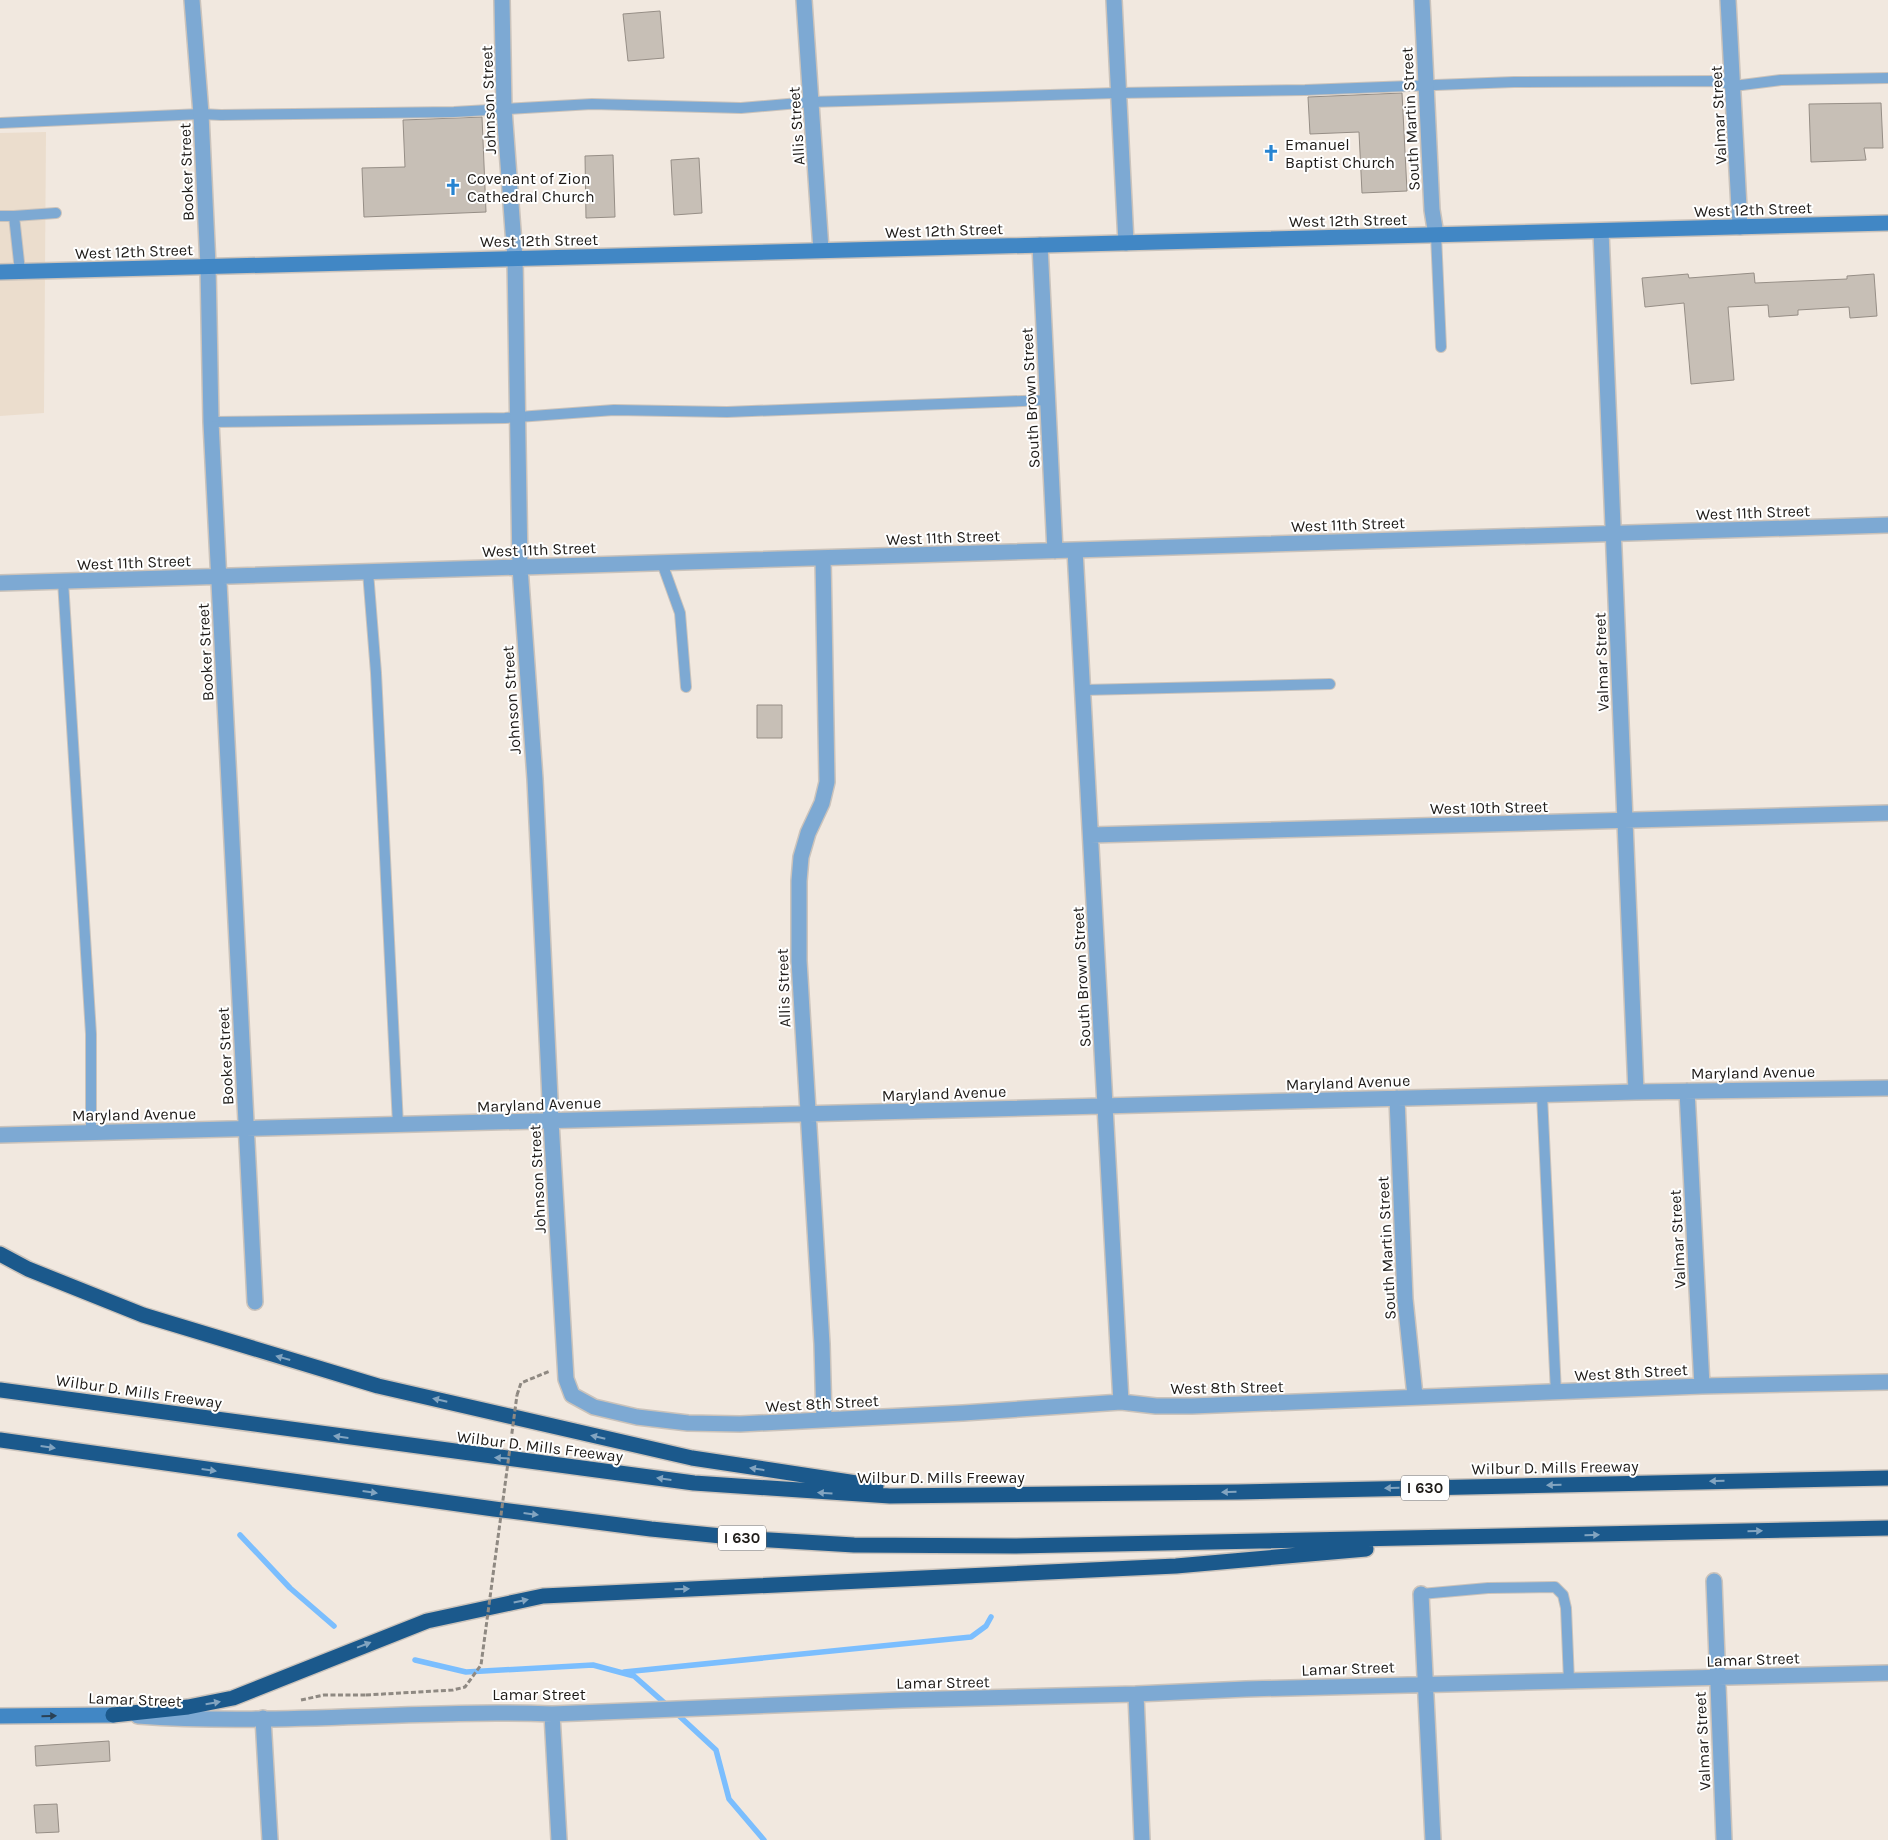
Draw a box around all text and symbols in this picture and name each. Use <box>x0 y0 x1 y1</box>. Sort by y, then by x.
street label: Johnson Street <box>477 45 500 155</box>
street label: South Martin Street <box>1397 47 1424 191</box>
street label: Valmar Street <box>1706 65 1731 165</box>
street label: Allis Street <box>784 86 809 166</box>
street label: Booker Street <box>175 123 198 221</box>
place label: Emanuel Baptist Church <box>1285 135 1395 172</box>
church icon: Emanuel Baptist Church <box>1261 143 1281 163</box>
place label: Covenant of Zion Cathedral Church <box>467 169 595 206</box>
church icon: Covenant of Zion Cathedral Church <box>443 177 463 197</box>
street label: West 12th Street <box>1694 198 1812 221</box>
street label: West 12th Street <box>1289 210 1407 231</box>
street label: West 12th Street <box>885 219 1003 242</box>
street label: West 12th Street <box>480 230 598 251</box>
street label: West 12th Street <box>75 240 193 263</box>
street label: South Brown Street <box>1017 327 1044 469</box>
street label: West 11th Street <box>1696 501 1810 524</box>
street label: West 11th Street <box>1291 513 1405 536</box>
street label: West 11th Street <box>886 526 1000 549</box>
street label: West 11th Street <box>482 538 596 561</box>
street label: West 11th Street <box>77 551 191 574</box>
street label: Booker Street <box>193 602 218 701</box>
street label: Valmar Street <box>1590 612 1613 712</box>
street label: Johnson Street <box>498 645 525 755</box>
street label: West 10th Street <box>1430 797 1548 818</box>
street label: South Brown Street <box>1068 906 1095 1048</box>
street label: Allis Street <box>773 948 794 1028</box>
street label: Booker Street <box>213 1006 238 1105</box>
street label: Maryland Avenue <box>1691 1062 1815 1083</box>
street label: Maryland Avenue <box>1285 1071 1411 1094</box>
street label: Maryland Avenue <box>881 1082 1007 1105</box>
street label: Maryland Avenue <box>476 1093 602 1116</box>
street label: Maryland Avenue <box>72 1104 196 1125</box>
street label: Johnson Street <box>525 1124 550 1234</box>
street label: South Martin Street <box>1373 1176 1400 1320</box>
street label: Valmar Street <box>1665 1189 1690 1289</box>
one-way arrow <box>275 1354 290 1362</box>
street label: West 8th Street <box>1574 1360 1688 1385</box>
street label: Wilbur D. Mills Freeway <box>55 1370 224 1413</box>
street label: West 8th Street <box>1170 1377 1284 1398</box>
street label: West 8th Street <box>765 1391 879 1416</box>
one-way arrow <box>432 1396 447 1404</box>
street label: Wilbur D. Mills Freeway <box>456 1427 625 1466</box>
one-way arrow <box>333 1433 349 1441</box>
one-way arrow <box>590 1433 606 1441</box>
one-way arrow <box>41 1443 57 1451</box>
one-way arrow <box>494 1454 510 1462</box>
street label: Wilbur D. Mills Freeway <box>1471 1457 1639 1478</box>
one-way arrow <box>749 1464 765 1472</box>
one-way arrow <box>201 1466 217 1474</box>
street label: Wilbur D. Mills Freeway <box>857 1468 1025 1487</box>
one-way arrow <box>655 1475 671 1483</box>
road number: I 630 <box>1401 1476 1449 1500</box>
one-way arrow <box>1709 1477 1725 1485</box>
one-way arrow <box>1546 1481 1562 1489</box>
one-way arrow <box>1384 1485 1400 1493</box>
one-way arrow <box>817 1488 833 1496</box>
one-way arrow <box>1221 1488 1237 1496</box>
one-way arrow <box>362 1489 378 1497</box>
one-way arrow <box>523 1510 539 1518</box>
road number: I 630 <box>718 1526 766 1550</box>
one-way arrow <box>1747 1527 1763 1535</box>
one-way arrow <box>1584 1531 1600 1539</box>
one-way arrow <box>675 1585 691 1593</box>
one-way arrow <box>513 1597 528 1605</box>
one-way arrow <box>357 1640 372 1648</box>
street label: Lamar Street <box>1706 1648 1800 1671</box>
street label: Lamar Street <box>1301 1657 1395 1680</box>
street label: Lamar Street <box>896 1672 990 1693</box>
street label: Lamar Street <box>492 1685 586 1704</box>
street label: Lamar Street <box>88 1688 182 1711</box>
street label: Valmar Street <box>1690 1691 1715 1791</box>
one-way arrow <box>205 1698 221 1706</box>
one-way arrow <box>41 1711 57 1719</box>

